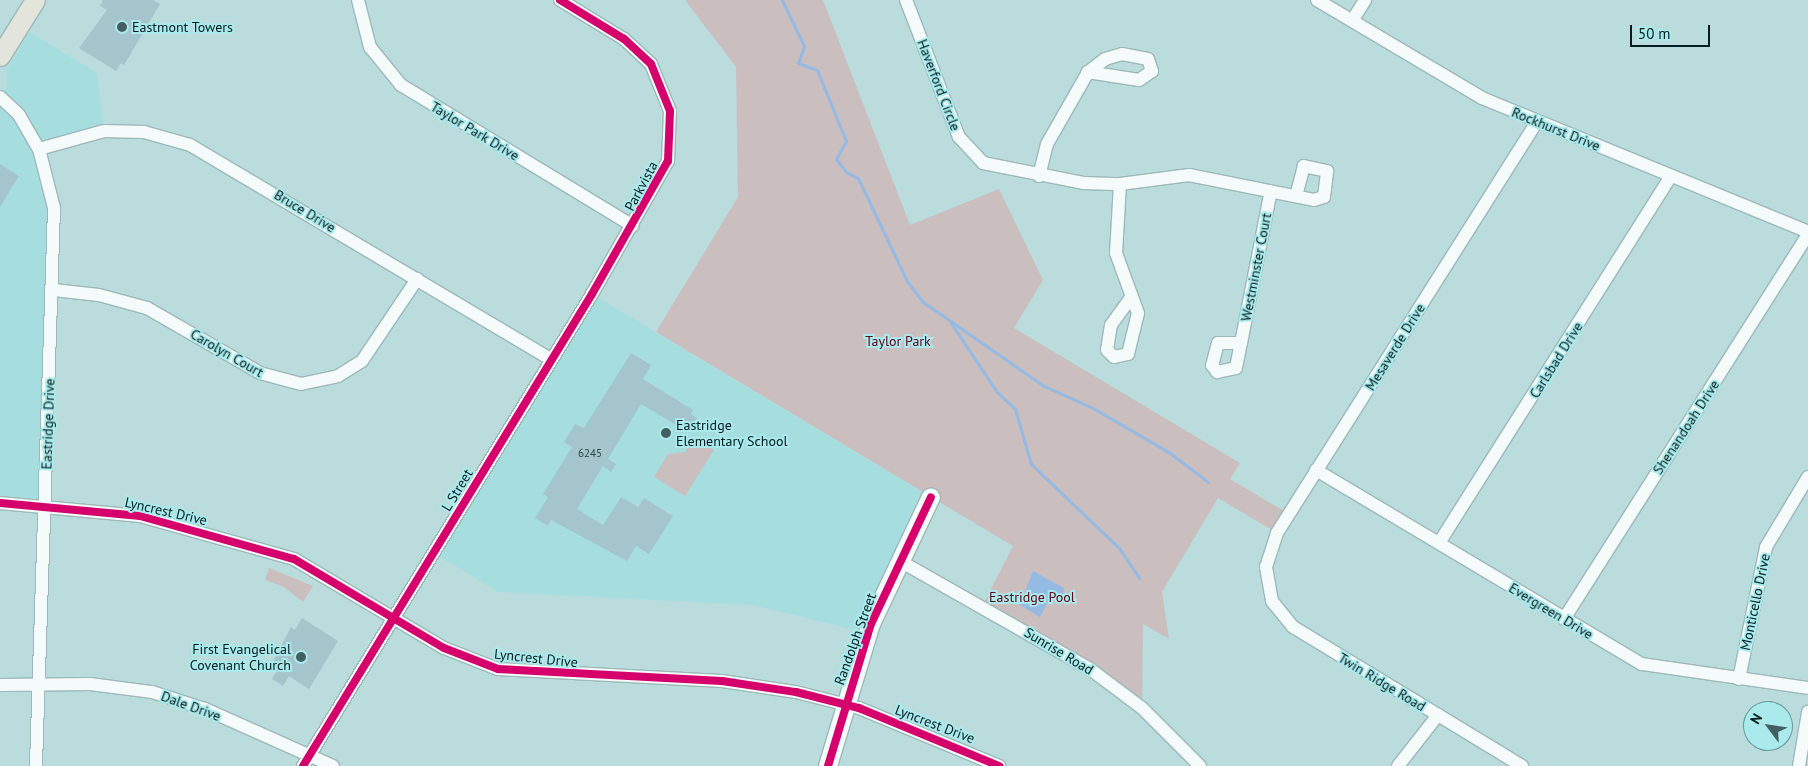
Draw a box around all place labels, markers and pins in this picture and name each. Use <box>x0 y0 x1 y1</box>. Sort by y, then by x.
place label: Eastmont Towers <box>132 19 233 35</box>
marker: Eastmont Towers <box>116 21 128 33</box>
place label: Eastridge Elementary School <box>676 417 788 450</box>
marker: Eastridge Elementary School <box>660 427 672 439</box>
place label: First Evangelical Covenant Church <box>190 641 291 674</box>
marker: First Evangelical Covenant Church <box>295 651 307 663</box>

